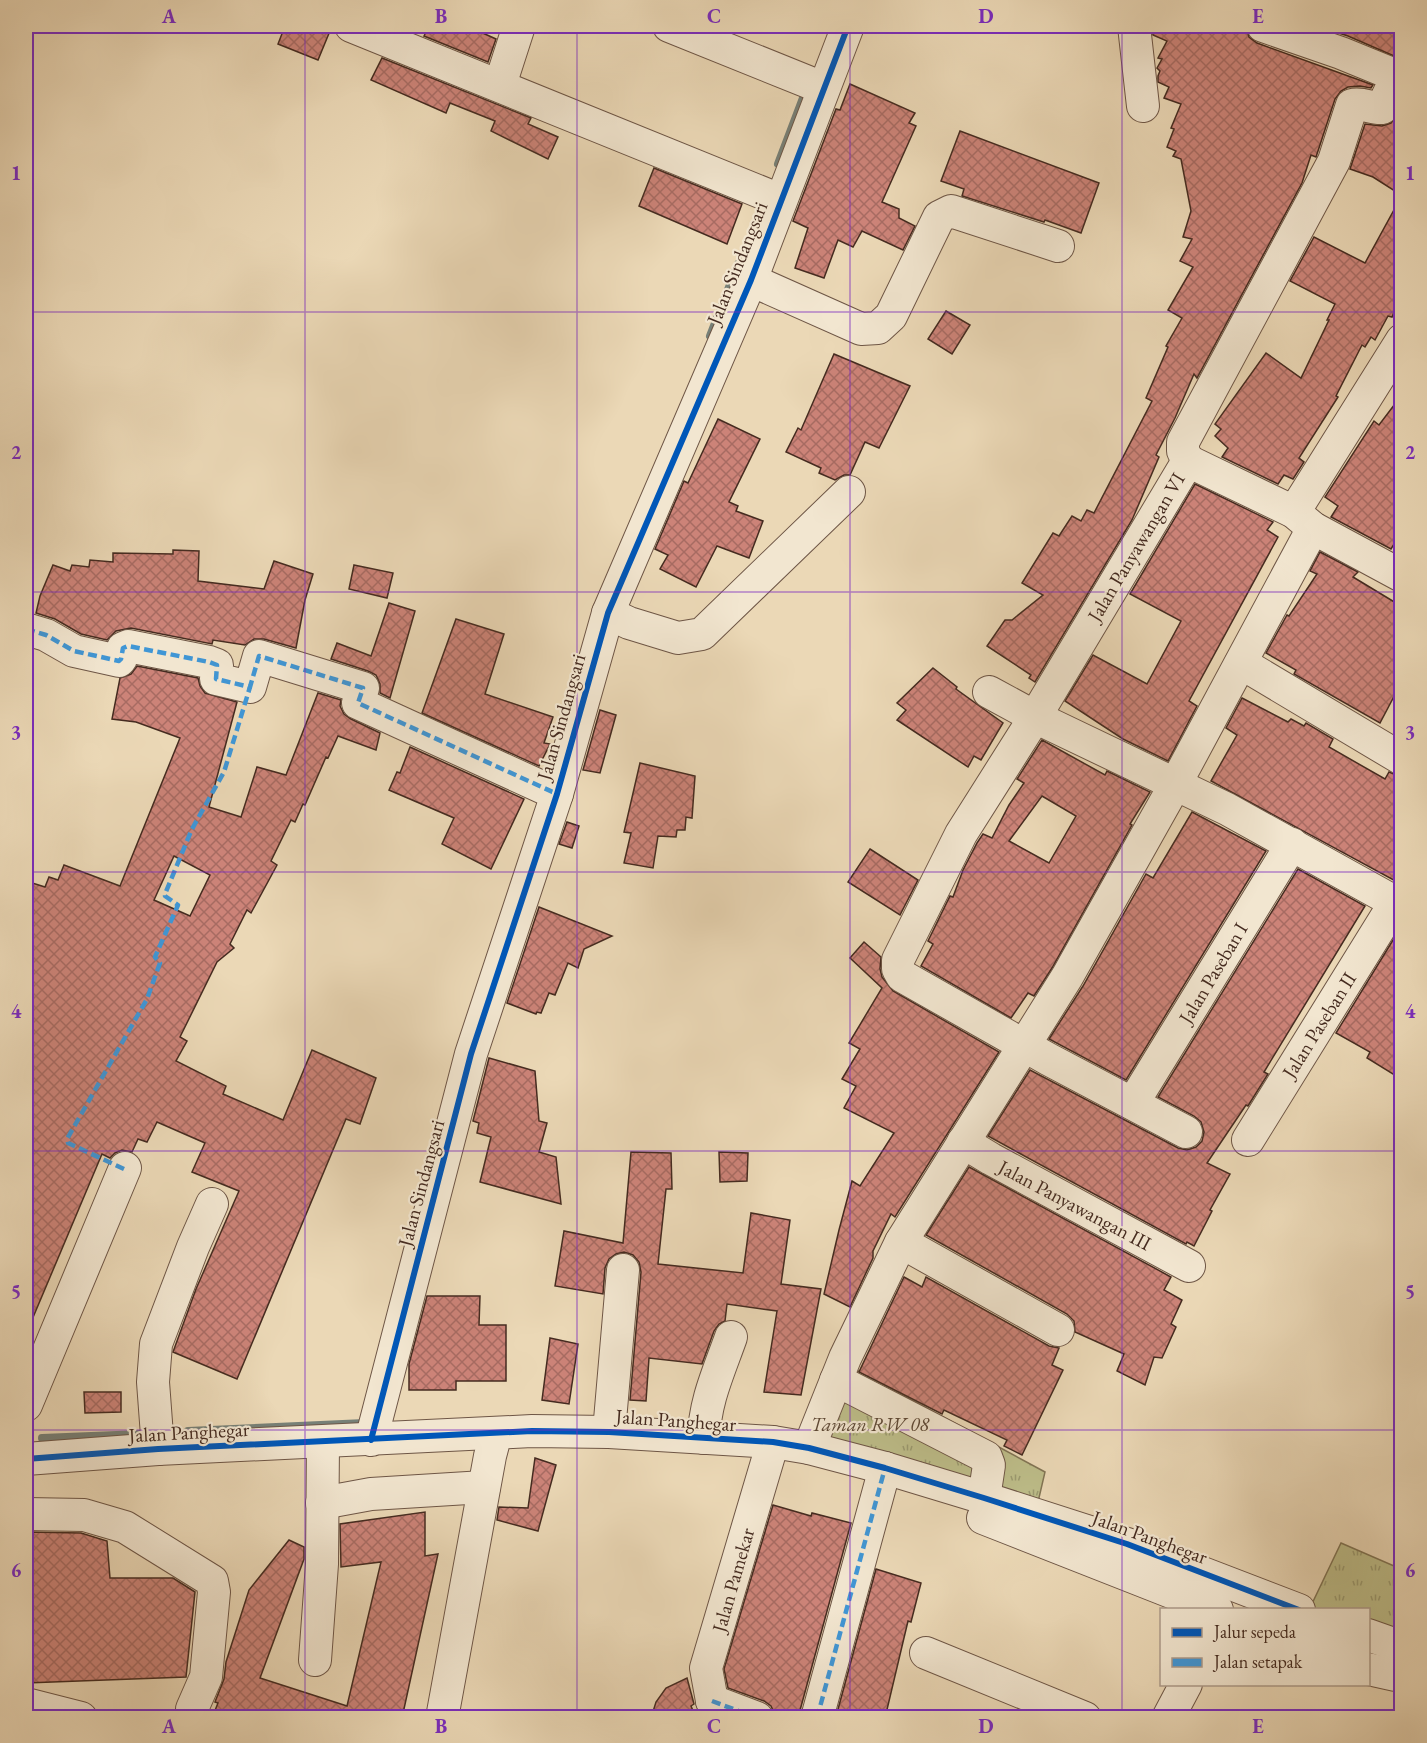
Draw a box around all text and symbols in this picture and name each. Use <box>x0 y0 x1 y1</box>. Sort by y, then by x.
text: A <box>161 3 177 29</box>
text: B <box>435 3 447 29</box>
text: C <box>707 3 721 29</box>
text: D <box>978 3 994 29</box>
text: E <box>1252 3 1264 29</box>
text: 1 <box>11 160 21 186</box>
text: 1 <box>1405 160 1415 186</box>
street label: Jalan Sindangsari <box>700 198 773 330</box>
text: 2 <box>11 439 22 465</box>
text: 2 <box>1405 439 1416 465</box>
street label: Jalan Panyawangan VI <box>1080 468 1191 628</box>
street label: Jalan Sindangsari <box>530 651 591 785</box>
text: 3 <box>11 719 21 745</box>
text: 3 <box>1405 719 1415 745</box>
street label: Jalan Paseban I <box>1172 917 1254 1030</box>
street label: Jalan Paseban II <box>1275 967 1362 1085</box>
text: 4 <box>11 998 22 1024</box>
text: 4 <box>1405 998 1416 1024</box>
street label: Jalan Sindangsari <box>391 1117 450 1251</box>
street label: Jalan Panyawangan III <box>992 1153 1156 1256</box>
text: 5 <box>11 1278 21 1304</box>
text: 5 <box>1405 1278 1415 1304</box>
street label: Jalan Panghegar <box>613 1403 738 1437</box>
park label: Taman RW 08 <box>811 1411 931 1437</box>
street label: Jalan Panghegar <box>126 1416 250 1448</box>
street label: Jalan Panghegar <box>1087 1503 1212 1570</box>
street label: Jalan Pamekar <box>705 1524 760 1637</box>
text: 6 <box>11 1557 22 1583</box>
text: 6 <box>1405 1557 1416 1583</box>
legend <box>1160 1608 1370 1686</box>
text: Jalur sepeda <box>1212 1620 1297 1643</box>
text: Jalan setapak <box>1212 1650 1303 1673</box>
text: A <box>161 1713 177 1739</box>
text: B <box>435 1713 447 1739</box>
text: C <box>707 1713 721 1739</box>
text: D <box>978 1713 994 1739</box>
text: E <box>1252 1713 1264 1739</box>

